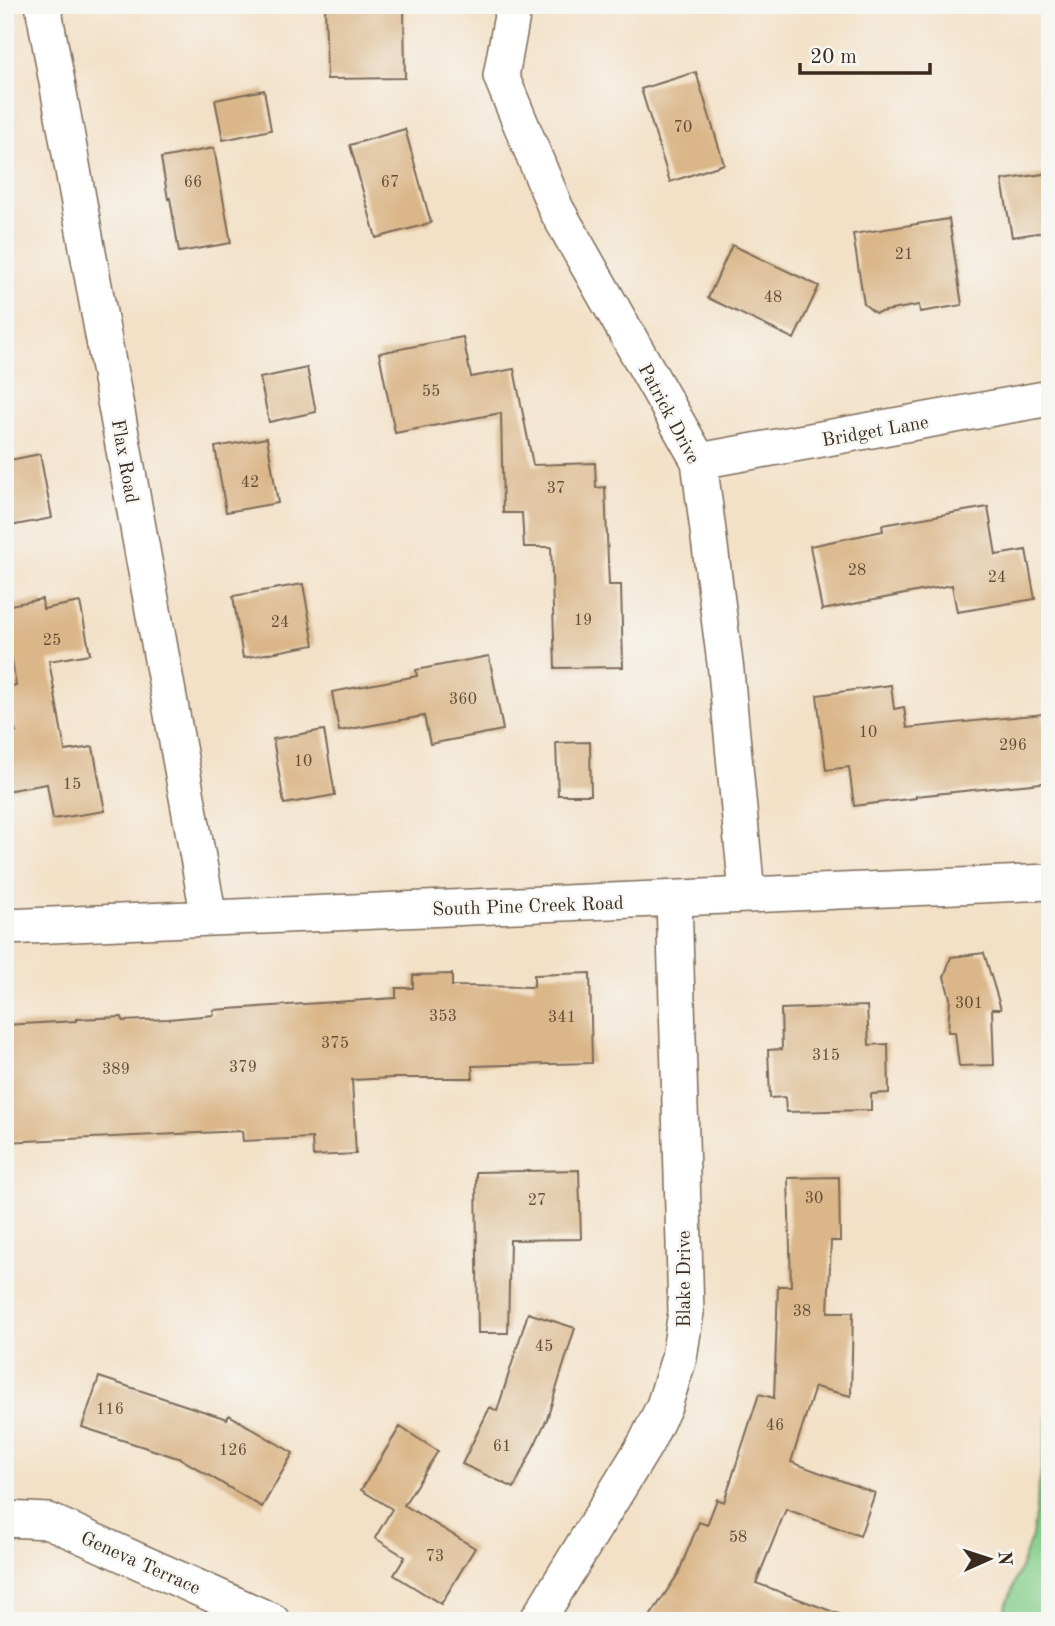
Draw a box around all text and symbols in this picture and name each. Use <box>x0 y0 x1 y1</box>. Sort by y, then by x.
scale bar <box>800 32 929 76</box>
text: 20 m <box>810 47 857 68</box>
house number: 70 <box>674 120 692 136</box>
house number: 66 <box>184 175 202 191</box>
house number: 67 <box>381 175 399 191</box>
house number: 21 <box>895 247 913 263</box>
house number: 48 <box>764 290 782 306</box>
street label: Patrick Drive <box>634 361 702 467</box>
house number: 55 <box>422 384 440 400</box>
street label: Bridget Lane <box>821 414 930 451</box>
street label: Flax Road <box>107 418 140 505</box>
house number: 42 <box>241 475 259 491</box>
house number: 37 <box>547 481 565 497</box>
house number: 28 <box>848 563 866 579</box>
house number: 24 <box>988 570 1006 586</box>
house number: 19 <box>574 613 592 629</box>
house number: 24 <box>271 615 289 631</box>
house number: 25 <box>43 633 61 649</box>
house number: 360 <box>449 692 477 708</box>
house number: 10 <box>859 725 877 741</box>
house number: 296 <box>999 738 1027 754</box>
house number: 10 <box>294 754 312 770</box>
house number: 15 <box>63 777 81 793</box>
street label: South Pine Creek Road <box>432 895 624 920</box>
house number: 301 <box>955 996 983 1012</box>
house number: 353 <box>429 1009 457 1025</box>
house number: 341 <box>548 1010 576 1026</box>
house number: 375 <box>321 1036 349 1052</box>
house number: 315 <box>812 1048 840 1064</box>
house number: 379 <box>229 1060 257 1076</box>
house number: 389 <box>102 1062 130 1078</box>
house number: 30 <box>805 1191 823 1207</box>
house number: 27 <box>528 1193 546 1209</box>
street label: Blake Drive <box>676 1230 695 1328</box>
house number: 38 <box>793 1304 811 1320</box>
house number: 45 <box>535 1339 553 1355</box>
house number: 116 <box>96 1402 124 1418</box>
house number: 46 <box>766 1418 784 1434</box>
house number: 61 <box>493 1439 511 1455</box>
house number: 126 <box>219 1443 247 1459</box>
north arrow <box>954 1524 1024 1594</box>
street label: Geneva Terrace <box>77 1529 203 1599</box>
house number: 58 <box>729 1530 747 1546</box>
house number: 73 <box>426 1549 444 1565</box>
text: N <box>994 1550 1013 1566</box>

